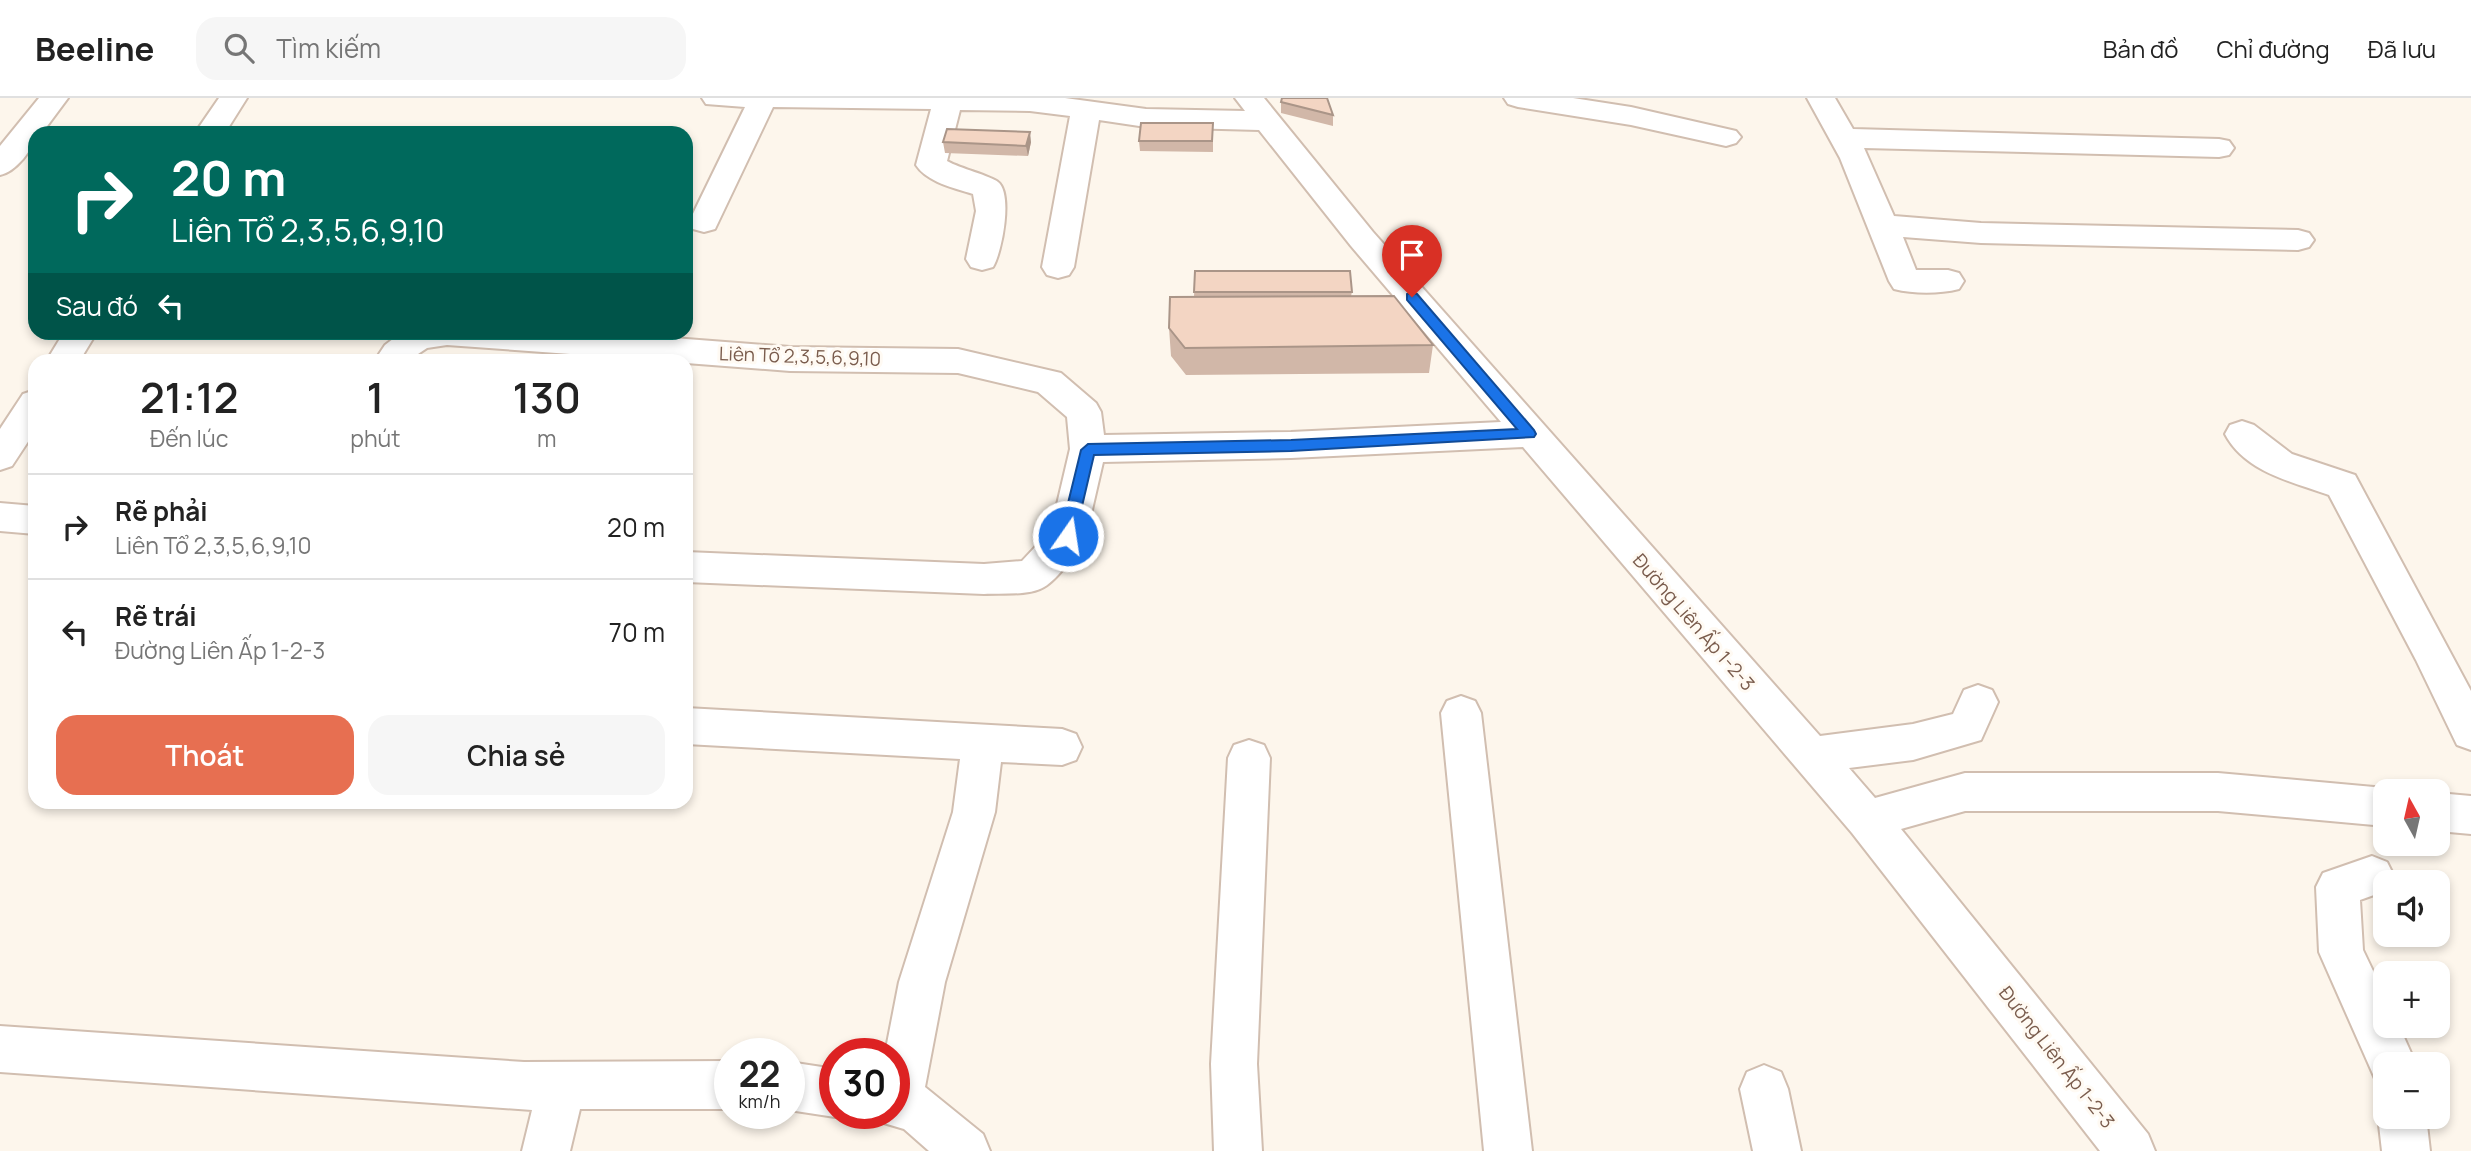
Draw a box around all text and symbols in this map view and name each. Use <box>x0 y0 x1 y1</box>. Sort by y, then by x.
search box <box>196 17 686 80</box>
text: Beeline <box>35 26 154 71</box>
icon: search <box>220 29 258 67</box>
text: Tìm kiếm <box>276 30 381 66</box>
text: Bản đồ <box>2103 32 2178 65</box>
text: Chỉ đường <box>2216 32 2330 65</box>
text: Đã lưu <box>2368 32 2436 65</box>
text: 20 m <box>171 144 286 211</box>
icon: right <box>56 154 147 245</box>
text: Liên Tổ 2,3,5,6,9,10 <box>171 208 444 252</box>
pin <box>1382 225 1442 297</box>
icon: arrive <box>1393 236 1431 274</box>
icon: left <box>152 287 190 325</box>
text: Sau đó <box>56 288 138 324</box>
street label: Liên Tổ 2,3,5,6,9,10 <box>718 340 882 372</box>
text: 21:12 <box>140 368 238 426</box>
text: 1 <box>367 368 384 426</box>
text: 130 <box>512 368 581 426</box>
text: Đến lúc <box>150 422 228 454</box>
text: phút <box>350 422 400 454</box>
text: m <box>537 422 556 454</box>
text: Rẽ phải <box>115 493 208 529</box>
position arrow <box>1031 499 1105 573</box>
icon: right <box>56 508 94 546</box>
text: 20 m <box>607 509 665 545</box>
text: Liên Tổ 2,3,5,6,9,10 <box>115 529 312 561</box>
street label: Đường Liên Ấp 1-2-3 <box>1627 547 1762 696</box>
text: Rẽ trái <box>115 598 197 634</box>
icon: left <box>56 613 94 651</box>
text: 70 m <box>609 614 665 650</box>
text: Đường Liên Ấp 1-2-3 <box>115 634 325 666</box>
button: Thoát <box>56 715 354 795</box>
button: Chia sẻ <box>368 715 665 795</box>
north arrow <box>2373 779 2450 856</box>
map controls <box>2373 779 2450 1129</box>
button: sound <box>2373 870 2450 947</box>
button: + <box>2373 961 2450 1038</box>
street label: Đường Liên Ấp 1-2-3 <box>1993 979 2122 1133</box>
speed limit sign: 30 <box>819 1038 910 1129</box>
text: 22 <box>739 1050 780 1098</box>
button: − <box>2373 1052 2450 1129</box>
text: km/h <box>739 1089 780 1113</box>

